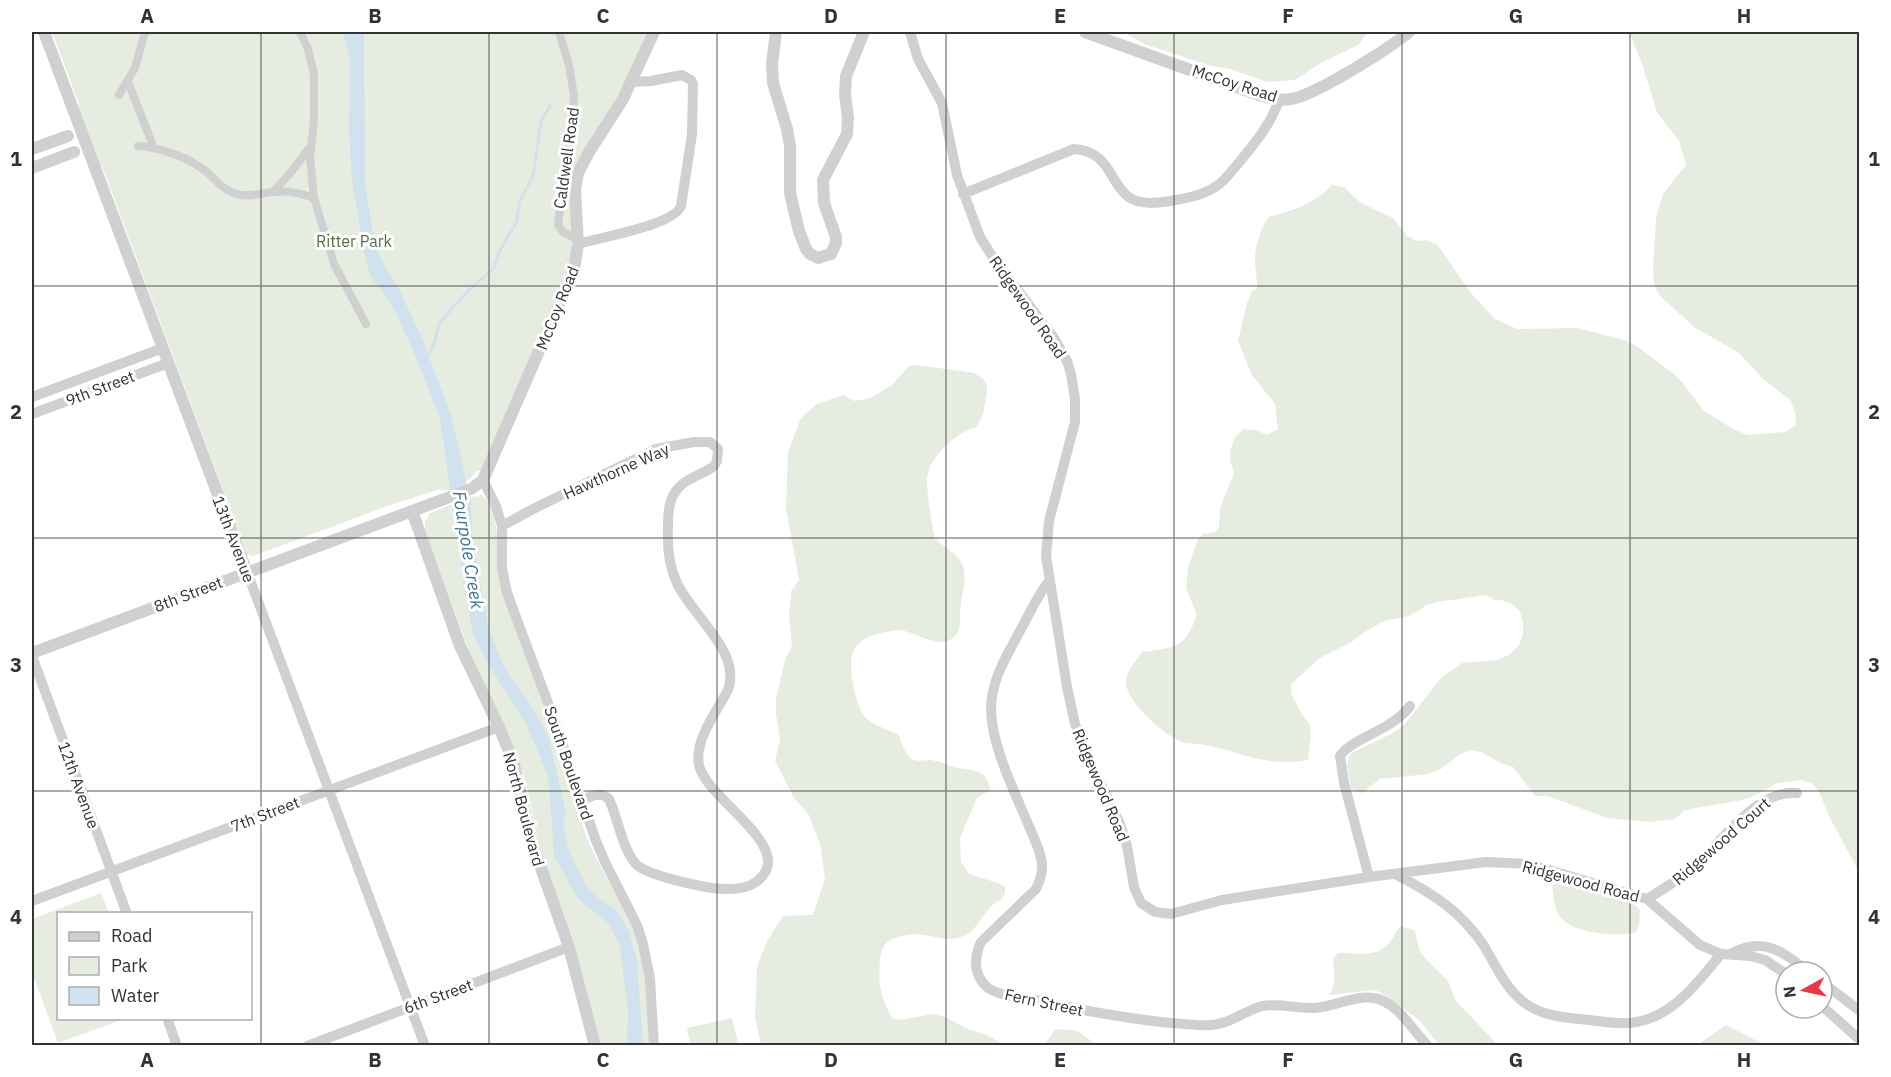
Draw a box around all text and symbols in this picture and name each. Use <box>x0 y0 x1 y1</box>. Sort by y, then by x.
text: A <box>140 2 154 29</box>
text: B <box>368 2 382 29</box>
text: C <box>596 2 610 29</box>
text: D <box>824 2 838 29</box>
text: E <box>1054 2 1066 29</box>
text: F <box>1282 2 1294 29</box>
text: G <box>1509 2 1523 29</box>
text: H <box>1737 2 1751 29</box>
street label: McCoy Road <box>1190 60 1280 106</box>
street label: Caldwell Road <box>549 106 583 210</box>
text: 1 <box>10 145 22 172</box>
text: 1 <box>1868 145 1880 172</box>
park label: Ritter Park <box>316 231 393 251</box>
street label: Ridgewood Road <box>985 252 1071 362</box>
street label: McCoy Road <box>531 263 583 353</box>
street label: 9th Street <box>63 366 137 410</box>
text: 2 <box>10 398 22 425</box>
text: 2 <box>1868 398 1880 425</box>
street label: Hawthorne Way <box>560 439 672 503</box>
water label: Fourpole Creek <box>448 489 489 611</box>
street label: 13th Avenue <box>208 493 260 585</box>
street label: 8th Street <box>151 572 225 616</box>
text: 3 <box>10 651 22 678</box>
text: 3 <box>1868 651 1880 678</box>
street label: South Boulevard <box>540 704 598 822</box>
street label: Ridgewood Road <box>1068 726 1134 844</box>
street label: 12th Avenue <box>54 739 104 831</box>
street label: North Boulevard <box>499 750 549 868</box>
street label: 7th Street <box>228 792 302 836</box>
street label: Ridgewood Court <box>1668 793 1774 889</box>
street label: Ridgewood Road <box>1520 856 1642 906</box>
text: 4 <box>10 903 22 930</box>
text: 4 <box>1868 903 1880 930</box>
legend <box>57 912 252 1020</box>
text: Road <box>111 924 152 947</box>
text: Park <box>111 954 148 977</box>
north arrow <box>1774 960 1834 1020</box>
street label: 6th Street <box>401 974 475 1018</box>
text: Water <box>111 984 160 1007</box>
street label: Fern Street <box>1003 984 1085 1020</box>
text: N <box>1778 985 1800 999</box>
text: A <box>140 1046 154 1073</box>
text: B <box>368 1046 382 1073</box>
text: C <box>596 1046 610 1073</box>
text: D <box>824 1046 838 1073</box>
text: E <box>1054 1046 1066 1073</box>
text: F <box>1282 1046 1294 1073</box>
text: G <box>1509 1046 1523 1073</box>
text: H <box>1737 1046 1751 1073</box>

